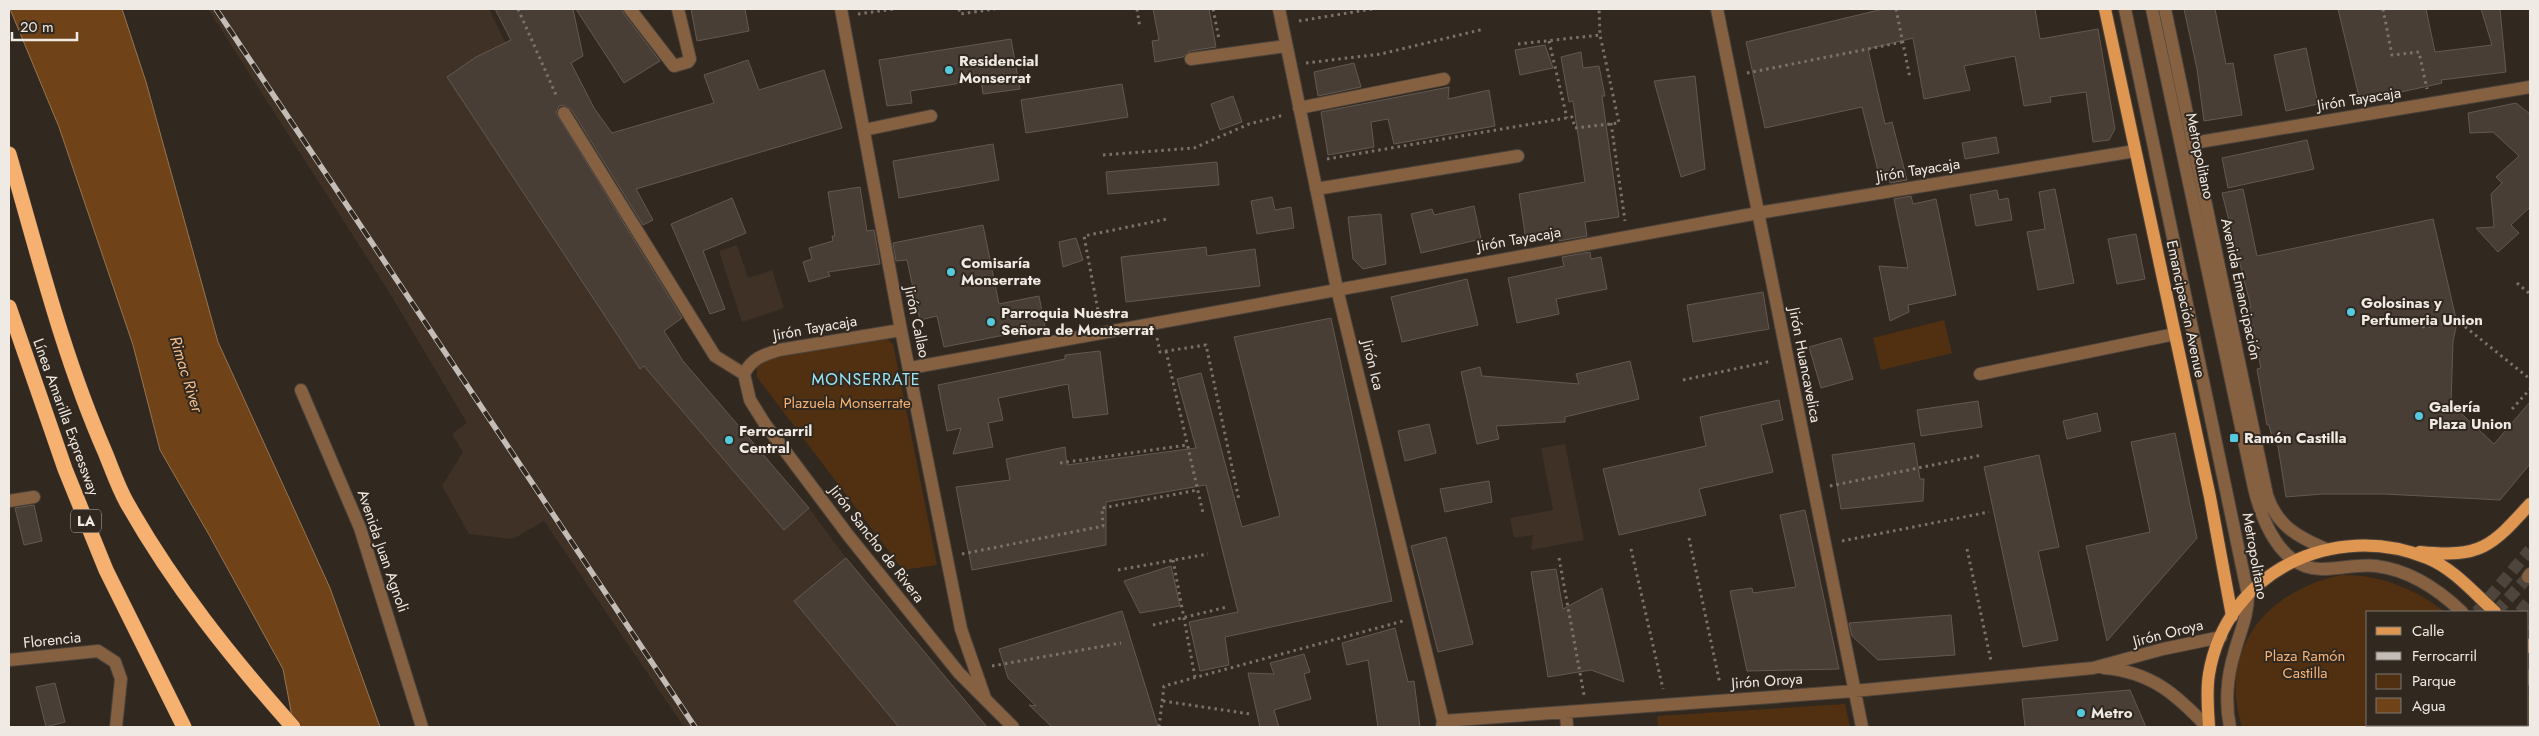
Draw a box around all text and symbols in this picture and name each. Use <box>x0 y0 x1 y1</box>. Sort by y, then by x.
scale bar <box>12 10 78 42</box>
text: 20 m <box>20 16 54 38</box>
place label: Residencial Monserrat <box>959 50 1038 89</box>
marker: Residencial Monserrat <box>943 64 955 76</box>
street label: Jirón Tayacaja <box>2313 82 2403 117</box>
street label: Metropolitano <box>2180 111 2220 201</box>
street label: Jirón Tayacaja <box>1872 153 1962 188</box>
street label: Avenida Emancipación <box>2215 216 2267 362</box>
street label: Jirón Tayacaja <box>1473 221 1563 258</box>
street label: Emancipación Avenue <box>2161 238 2211 380</box>
place label: Comisaría Monserrate <box>961 252 1041 291</box>
marker: Comisaría Monserrate <box>945 266 957 278</box>
street label: Jirón Callao <box>898 282 935 360</box>
place label: Golosinas y Perfumeria Union <box>2361 292 2483 331</box>
place label: Parroquia Nuestra Señora de Montserrat <box>1001 302 1154 341</box>
street label: Jirón Huancavelica <box>1783 304 1827 424</box>
marker: Golosinas y Perfumeria Union <box>2345 306 2357 318</box>
street label: Jirón Tayacaja <box>769 310 859 347</box>
marker: Parroquia Nuestra Señora de Montserrat <box>985 316 997 328</box>
water label: Rimac River <box>164 333 209 417</box>
street label: Línea Amarilla Expressway <box>27 335 105 499</box>
street label: Jirón Ica <box>1356 336 1390 392</box>
district label: MONSERRATE <box>811 368 921 391</box>
park label: Plazuela Monserrate <box>783 392 911 414</box>
place label: Galería Plaza Union <box>2429 396 2512 435</box>
marker: Galería Plaza Union <box>2413 410 2425 422</box>
place label: Ferrocarril Central <box>739 420 812 459</box>
place label: Ramón Castilla <box>2244 427 2347 449</box>
marker: Ramón Castilla <box>2228 432 2240 444</box>
marker: Ferrocarril Central <box>723 434 735 446</box>
street label: Jirón Sancho de Rivera <box>823 479 930 607</box>
street label: Avenida Juan Agnoli <box>352 487 414 615</box>
road number: LA <box>71 510 101 532</box>
street label: Metropolitano <box>2237 511 2273 601</box>
legend <box>2366 611 2529 726</box>
street label: Jirón Oroya <box>2129 614 2205 653</box>
text: Calle <box>2412 620 2444 642</box>
street label: Florencia <box>22 626 82 654</box>
park label: Plaza Ramón Castilla <box>2265 645 2345 684</box>
text: Ferrocarril <box>2412 645 2477 667</box>
street label: Jirón Oroya <box>1729 668 1803 695</box>
text: Parque <box>2412 670 2456 692</box>
text: Agua <box>2412 695 2446 717</box>
place label: Metro <box>2091 702 2133 724</box>
marker: Metro <box>2075 707 2087 719</box>

